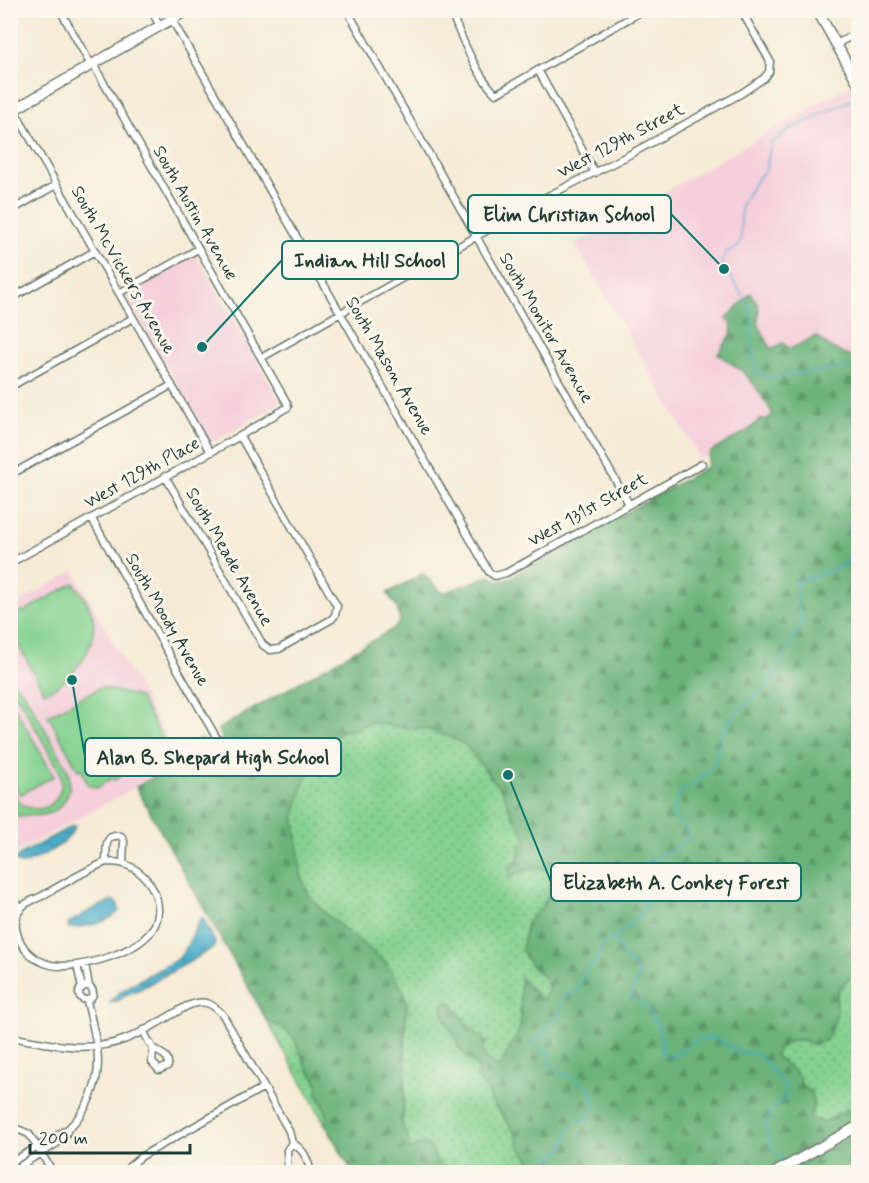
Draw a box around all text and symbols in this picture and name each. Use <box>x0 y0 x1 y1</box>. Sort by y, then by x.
street label: West 129th Street <box>553 97 689 185</box>
street label: South Austin Avenue <box>147 141 243 285</box>
street label: South McVickers Avenue <box>65 181 181 359</box>
callout: Elim Christian School <box>468 195 671 233</box>
text: Elim Christian School <box>483 202 655 229</box>
callout: Indian Hill School <box>282 241 458 279</box>
text: Indian Hill School <box>294 248 446 275</box>
street label: South Monitor Avenue <box>493 248 599 408</box>
street label: South Mason Avenue <box>339 292 439 440</box>
street label: West 129th Place <box>80 431 204 515</box>
street label: West 131st Street <box>524 467 652 553</box>
street label: South Meade Avenue <box>180 483 279 631</box>
street label: South Moody Avenue <box>119 549 215 691</box>
callout: Alan B. Shepard High School <box>85 738 341 776</box>
text: Alan B. Shepard High School <box>97 745 329 772</box>
callout: Elizabeth A. Conkey Forest <box>551 863 801 901</box>
text: Elizabeth A. Conkey Forest <box>563 870 789 897</box>
scale bar <box>30 1117 190 1155</box>
text: 200 m <box>39 1127 88 1151</box>

